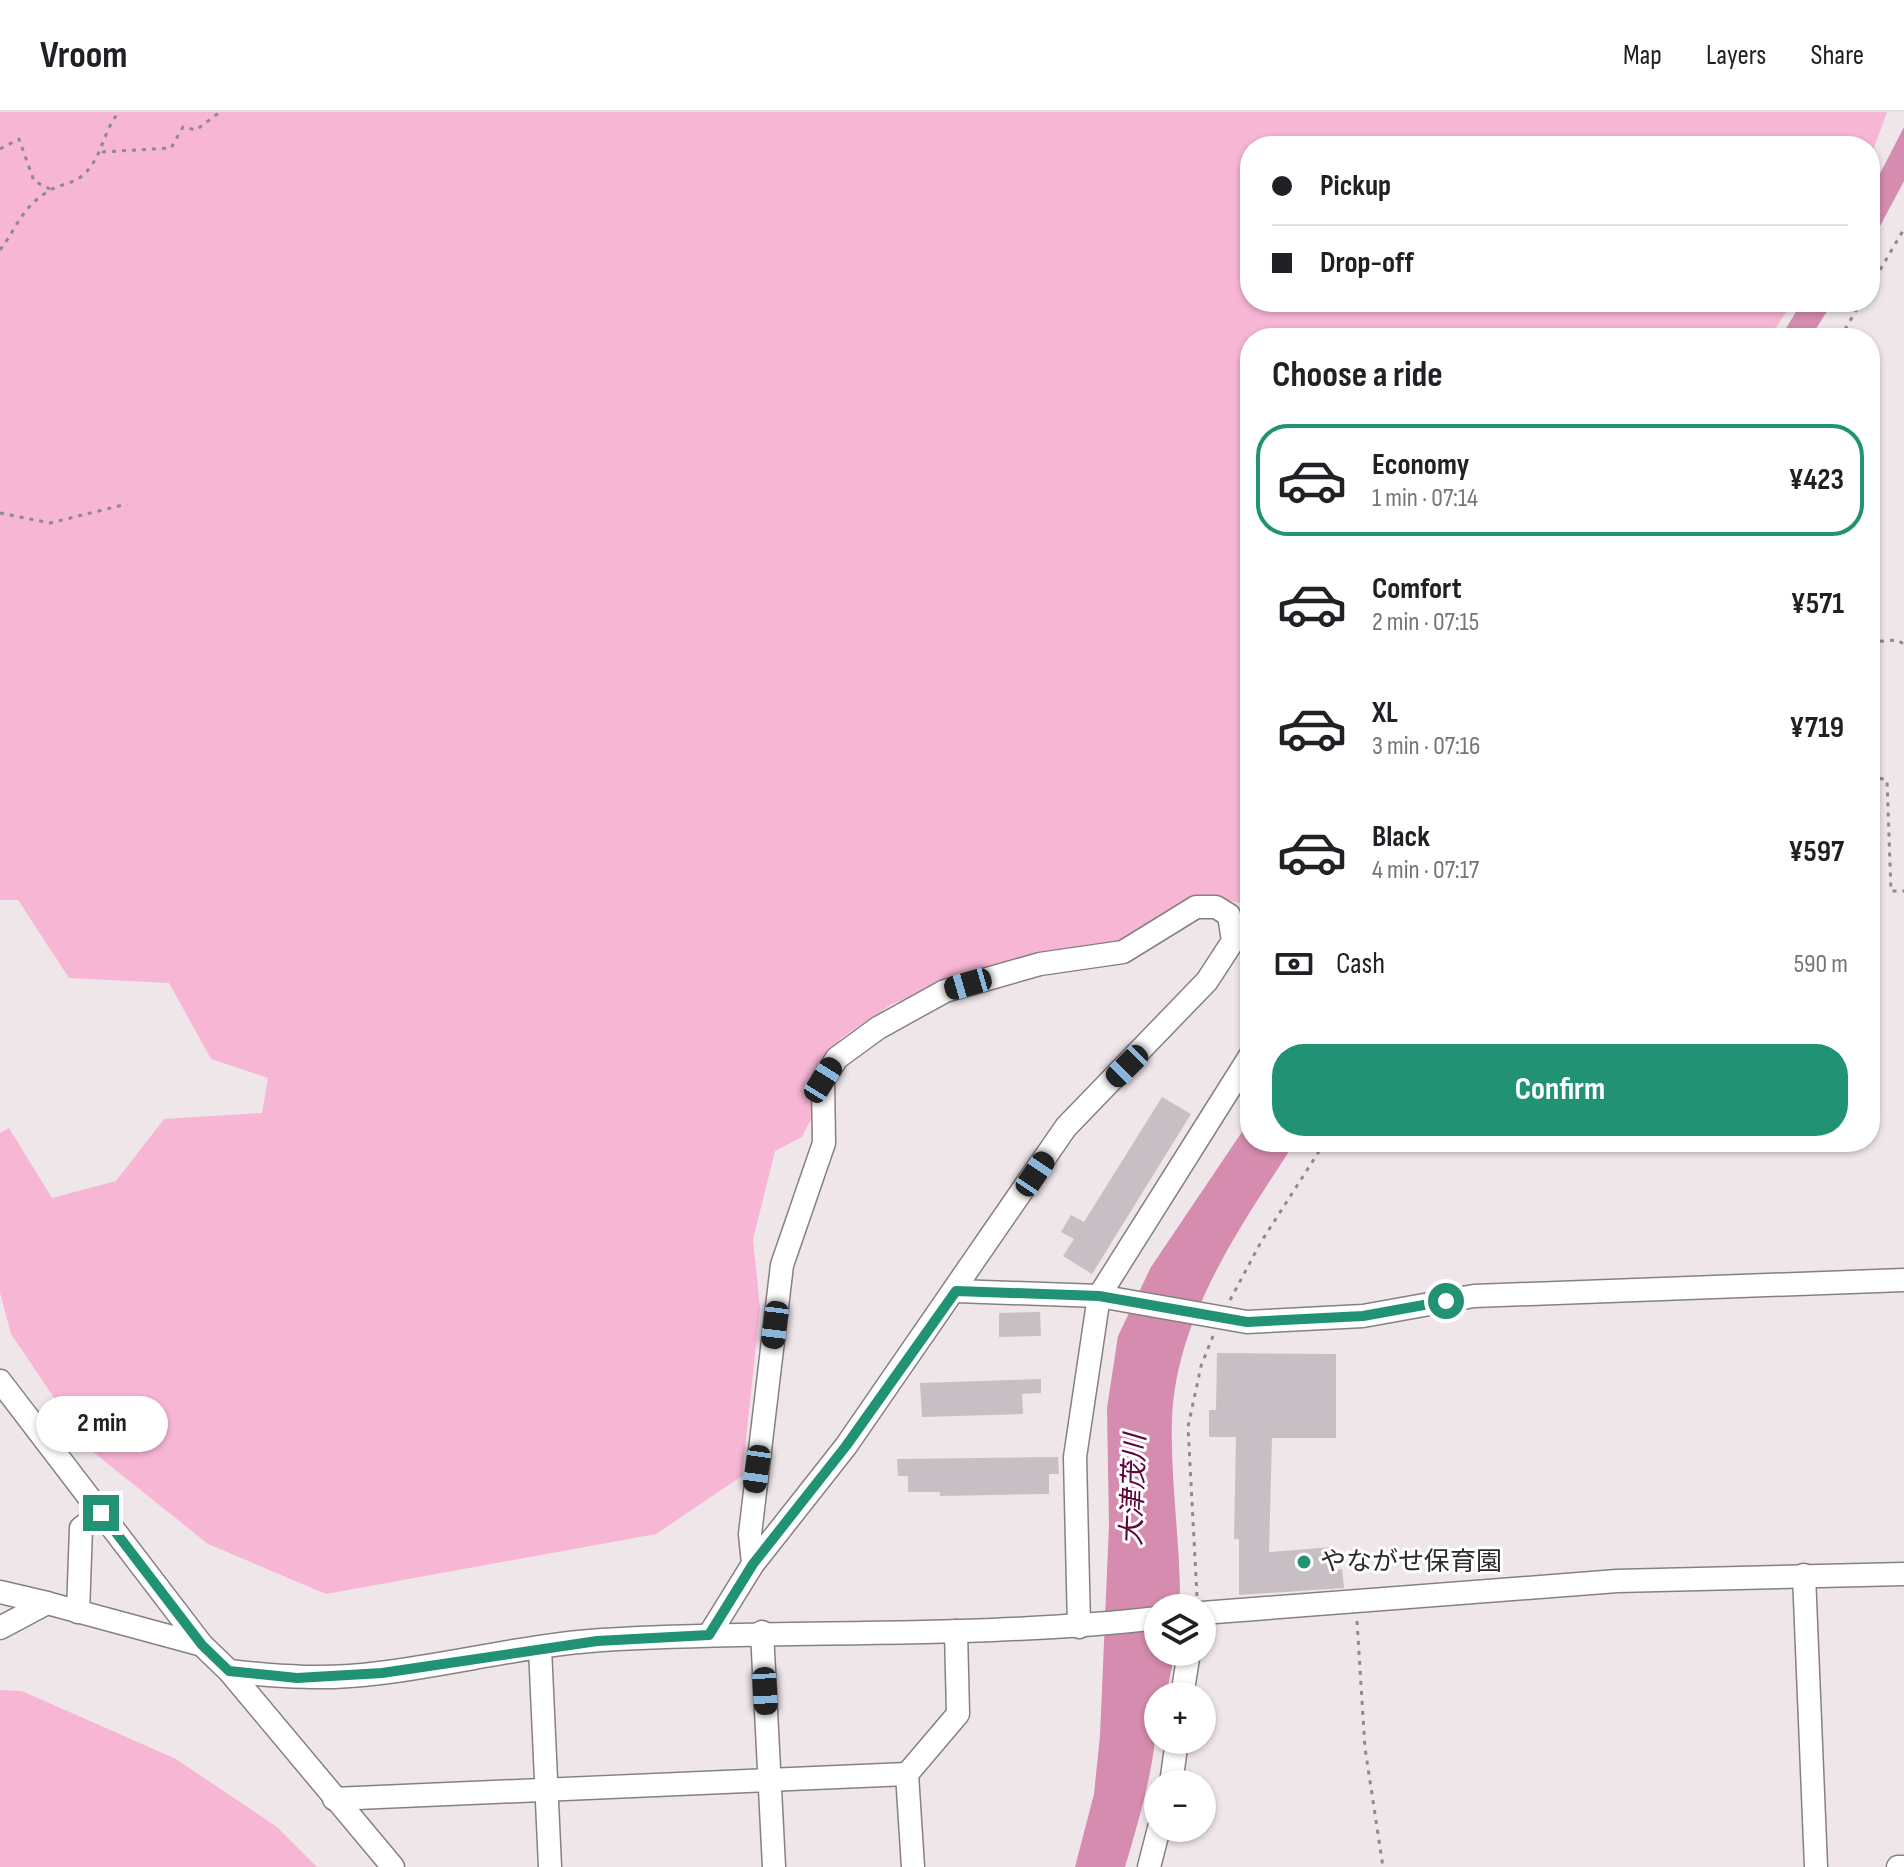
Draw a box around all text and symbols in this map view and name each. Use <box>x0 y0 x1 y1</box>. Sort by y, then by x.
text: Vroom <box>40 33 127 78</box>
text: Map <box>1623 39 1662 72</box>
text: Layers <box>1706 39 1766 72</box>
text: Share <box>1810 39 1864 72</box>
text: Pickup <box>1320 168 1391 204</box>
text: Drop-off <box>1320 245 1414 281</box>
text: Choose a ride <box>1272 354 1443 397</box>
icon: car <box>1276 444 1348 516</box>
text: Economy <box>1372 447 1469 483</box>
text: ¥423 <box>1788 462 1844 498</box>
text: 1 min · 07:14 <box>1372 483 1478 514</box>
icon: car <box>1276 568 1348 640</box>
text: Comfort <box>1372 571 1462 607</box>
text: ¥571 <box>1791 586 1844 622</box>
text: 2 min · 07:15 <box>1372 607 1479 638</box>
icon: car <box>1276 692 1348 764</box>
text: XL <box>1372 695 1398 731</box>
text: ¥719 <box>1789 710 1844 746</box>
text: 3 min · 07:16 <box>1372 731 1480 762</box>
icon: car <box>1276 816 1348 888</box>
text: Black <box>1372 819 1430 855</box>
text: ¥597 <box>1788 834 1844 870</box>
text: 4 min · 07:17 <box>1372 855 1479 886</box>
icon: cash <box>1272 942 1316 986</box>
text: Cash <box>1336 946 1385 982</box>
text: 590 m <box>1794 949 1848 980</box>
car <box>942 966 994 1002</box>
car <box>1102 1041 1152 1091</box>
button: Confirm <box>1272 1044 1848 1136</box>
car <box>800 1053 846 1107</box>
car <box>1012 1147 1058 1201</box>
route start <box>1428 1283 1464 1319</box>
car <box>760 1300 790 1350</box>
callout: 2 min <box>35 1397 167 1453</box>
text: 2 min <box>77 1408 127 1439</box>
water label: 大津茂川 <box>1116 1430 1153 1547</box>
car <box>742 1444 772 1494</box>
route end <box>83 1495 119 1531</box>
place label: やながせ保育園 <box>1320 1547 1502 1578</box>
marker: やながせ保育園 <box>1295 1553 1313 1571</box>
map controls <box>1144 1594 1216 1842</box>
button: layers <box>1144 1594 1216 1666</box>
car <box>752 1666 778 1716</box>
button: + <box>1144 1682 1216 1754</box>
button: − <box>1144 1770 1216 1842</box>

